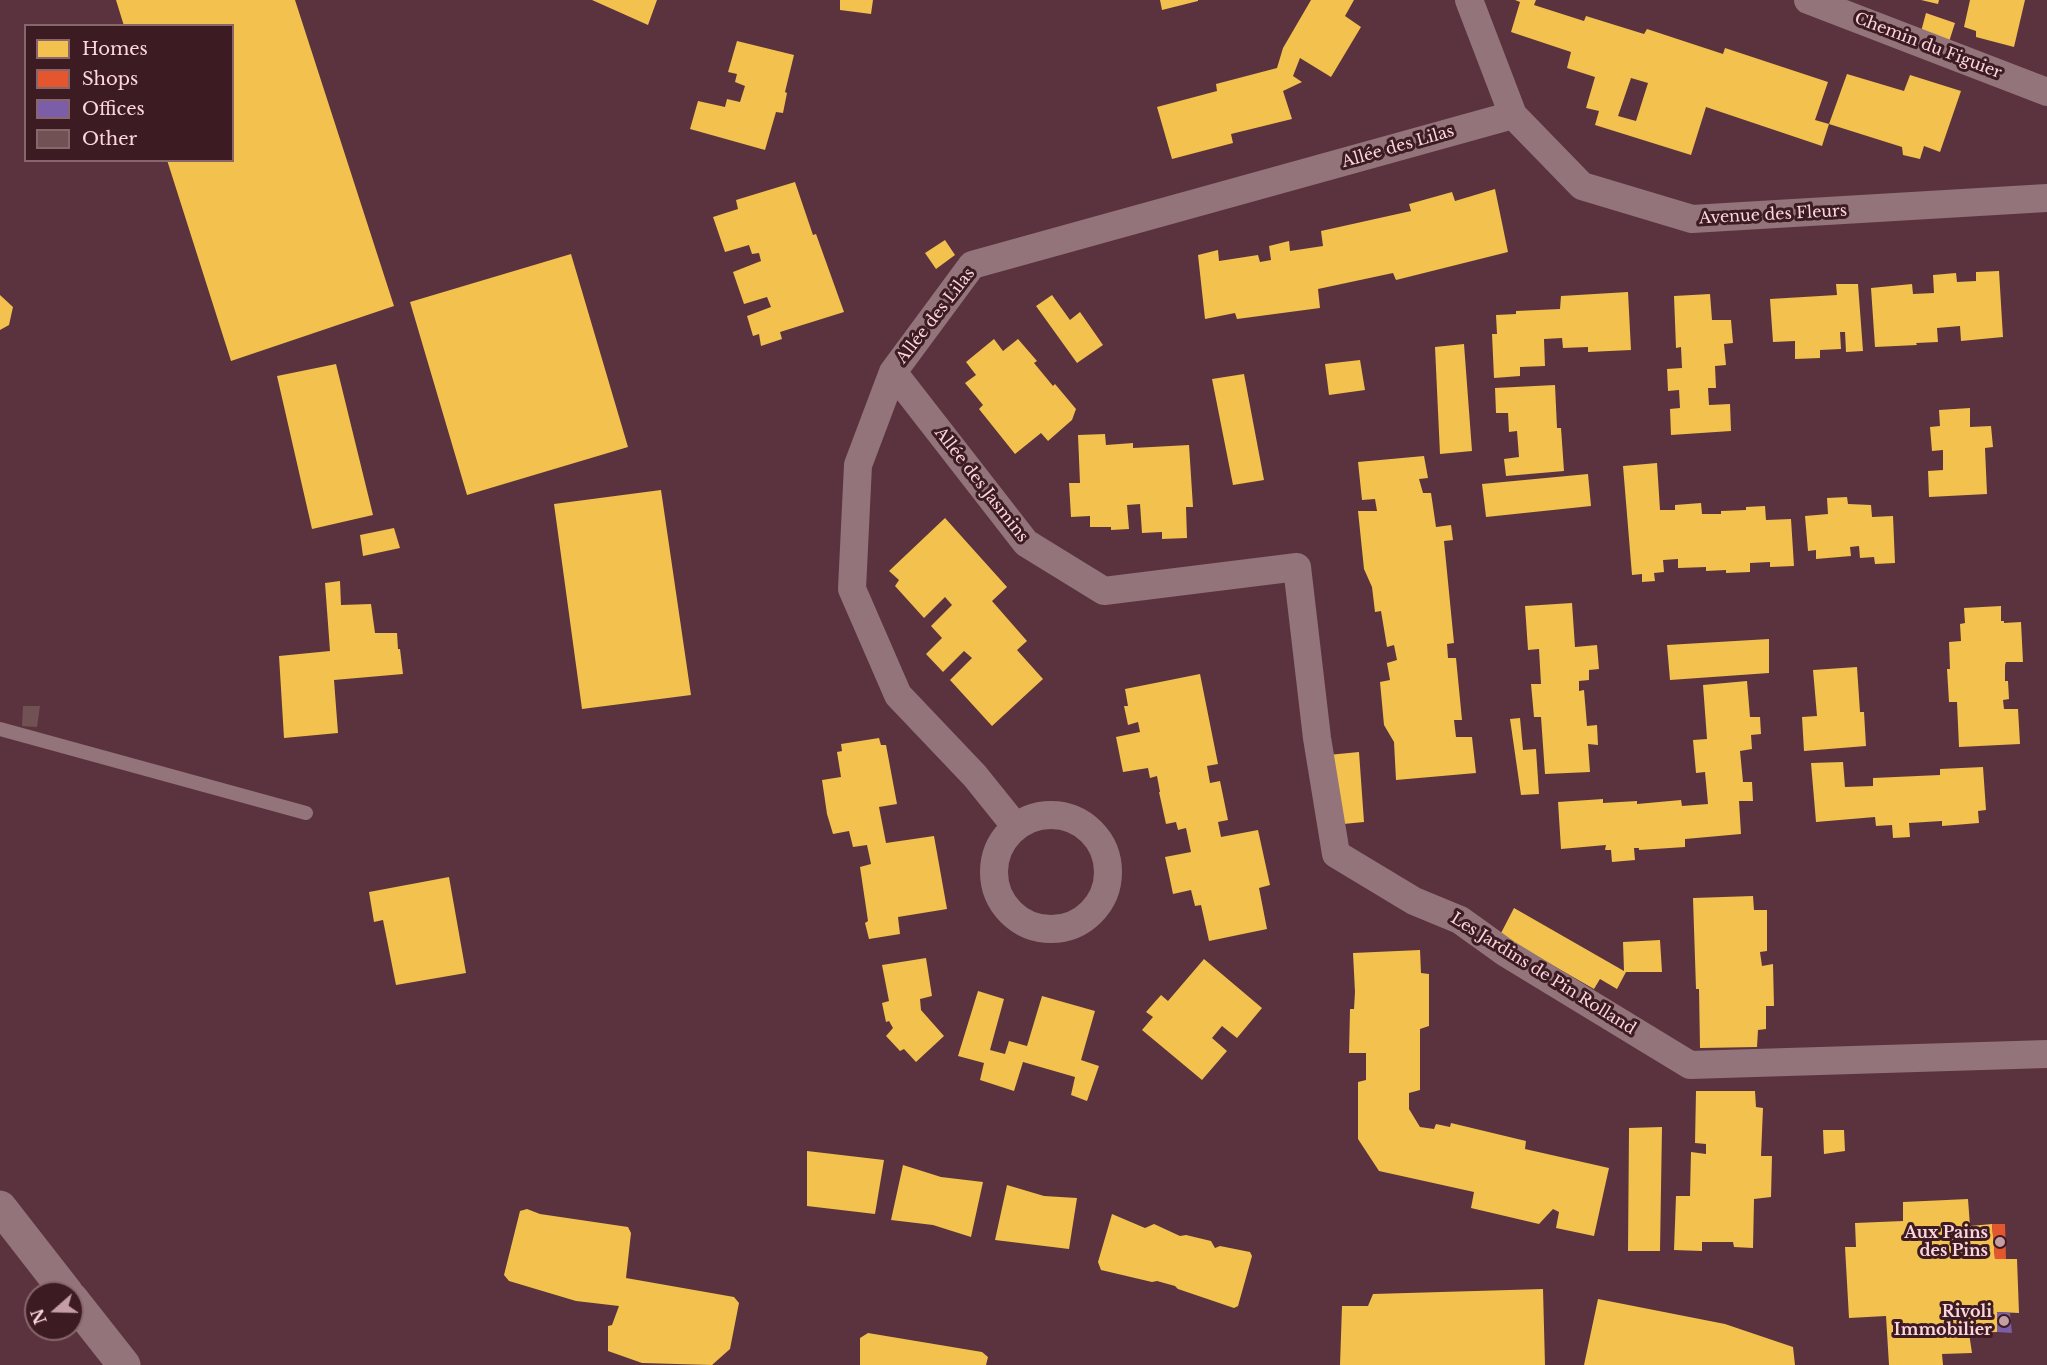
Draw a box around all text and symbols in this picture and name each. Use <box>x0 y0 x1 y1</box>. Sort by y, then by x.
street label: Chemin du Figuier <box>1852 9 2004 83</box>
legend <box>24 24 234 162</box>
text: Homes <box>82 38 148 60</box>
text: Shops <box>82 68 138 90</box>
text: Offices <box>82 98 145 120</box>
street label: Allée des Lilas <box>1340 122 1456 172</box>
text: Other <box>82 128 137 150</box>
street label: Avenue des Fleurs <box>1699 202 1847 228</box>
street label: Allée des Lilas <box>893 264 979 368</box>
street label: Allée des Jasmins <box>930 424 1032 546</box>
street label: Les Jardins de Pin Rolland <box>1447 909 1639 1039</box>
place label: Aux Pains des Pins <box>1904 1223 1988 1261</box>
marker: Aux Pains des Pins <box>1993 1235 2007 1249</box>
north arrow <box>24 1281 84 1341</box>
place label: Rivoli Immobilier <box>1894 1302 1992 1340</box>
text: N <box>27 1306 51 1327</box>
marker: Rivoli Immobilier <box>1997 1314 2011 1328</box>

